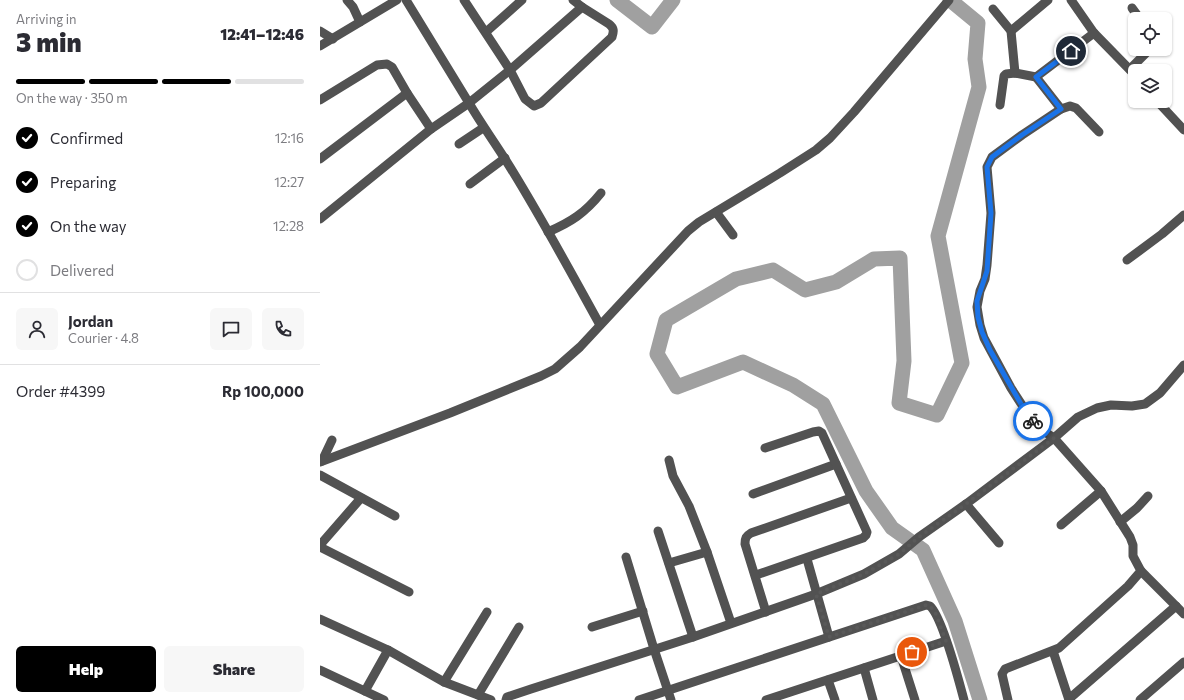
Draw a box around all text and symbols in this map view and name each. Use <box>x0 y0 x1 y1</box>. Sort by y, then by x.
text: Arriving in <box>16 11 76 27</box>
map controls <box>1128 12 1172 108</box>
button: locate <box>1128 12 1172 56</box>
text: 12:41–12:46 <box>220 25 304 43</box>
text: 3 min <box>16 26 82 57</box>
pin <box>1054 34 1088 68</box>
icon: home <box>1060 40 1082 62</box>
button: layers <box>1128 64 1172 108</box>
text: On the way · 350 m <box>16 90 128 106</box>
icon: check <box>16 127 38 149</box>
text: Confirmed <box>50 129 123 147</box>
text: 12:16 <box>275 130 304 146</box>
icon: check <box>16 171 38 193</box>
text: Preparing <box>50 173 116 191</box>
text: 12:27 <box>274 174 304 190</box>
icon: check <box>16 215 38 237</box>
text: On the way <box>50 217 127 235</box>
text: 12:28 <box>273 218 304 234</box>
text: Delivered <box>50 261 114 279</box>
button: person <box>16 308 58 350</box>
button: chat <box>210 308 252 350</box>
button: phone <box>262 308 304 350</box>
text: Jordan <box>68 312 113 330</box>
text: Courier · 4.8 <box>68 330 139 346</box>
text: Order #4399 <box>16 382 105 400</box>
text: Rp 100,000 <box>222 382 304 400</box>
courier <box>1013 401 1053 441</box>
icon: bike <box>1022 410 1044 432</box>
pin <box>895 635 929 669</box>
icon: bag <box>901 641 923 663</box>
button: Help <box>16 646 156 692</box>
button: Share <box>164 646 304 692</box>

